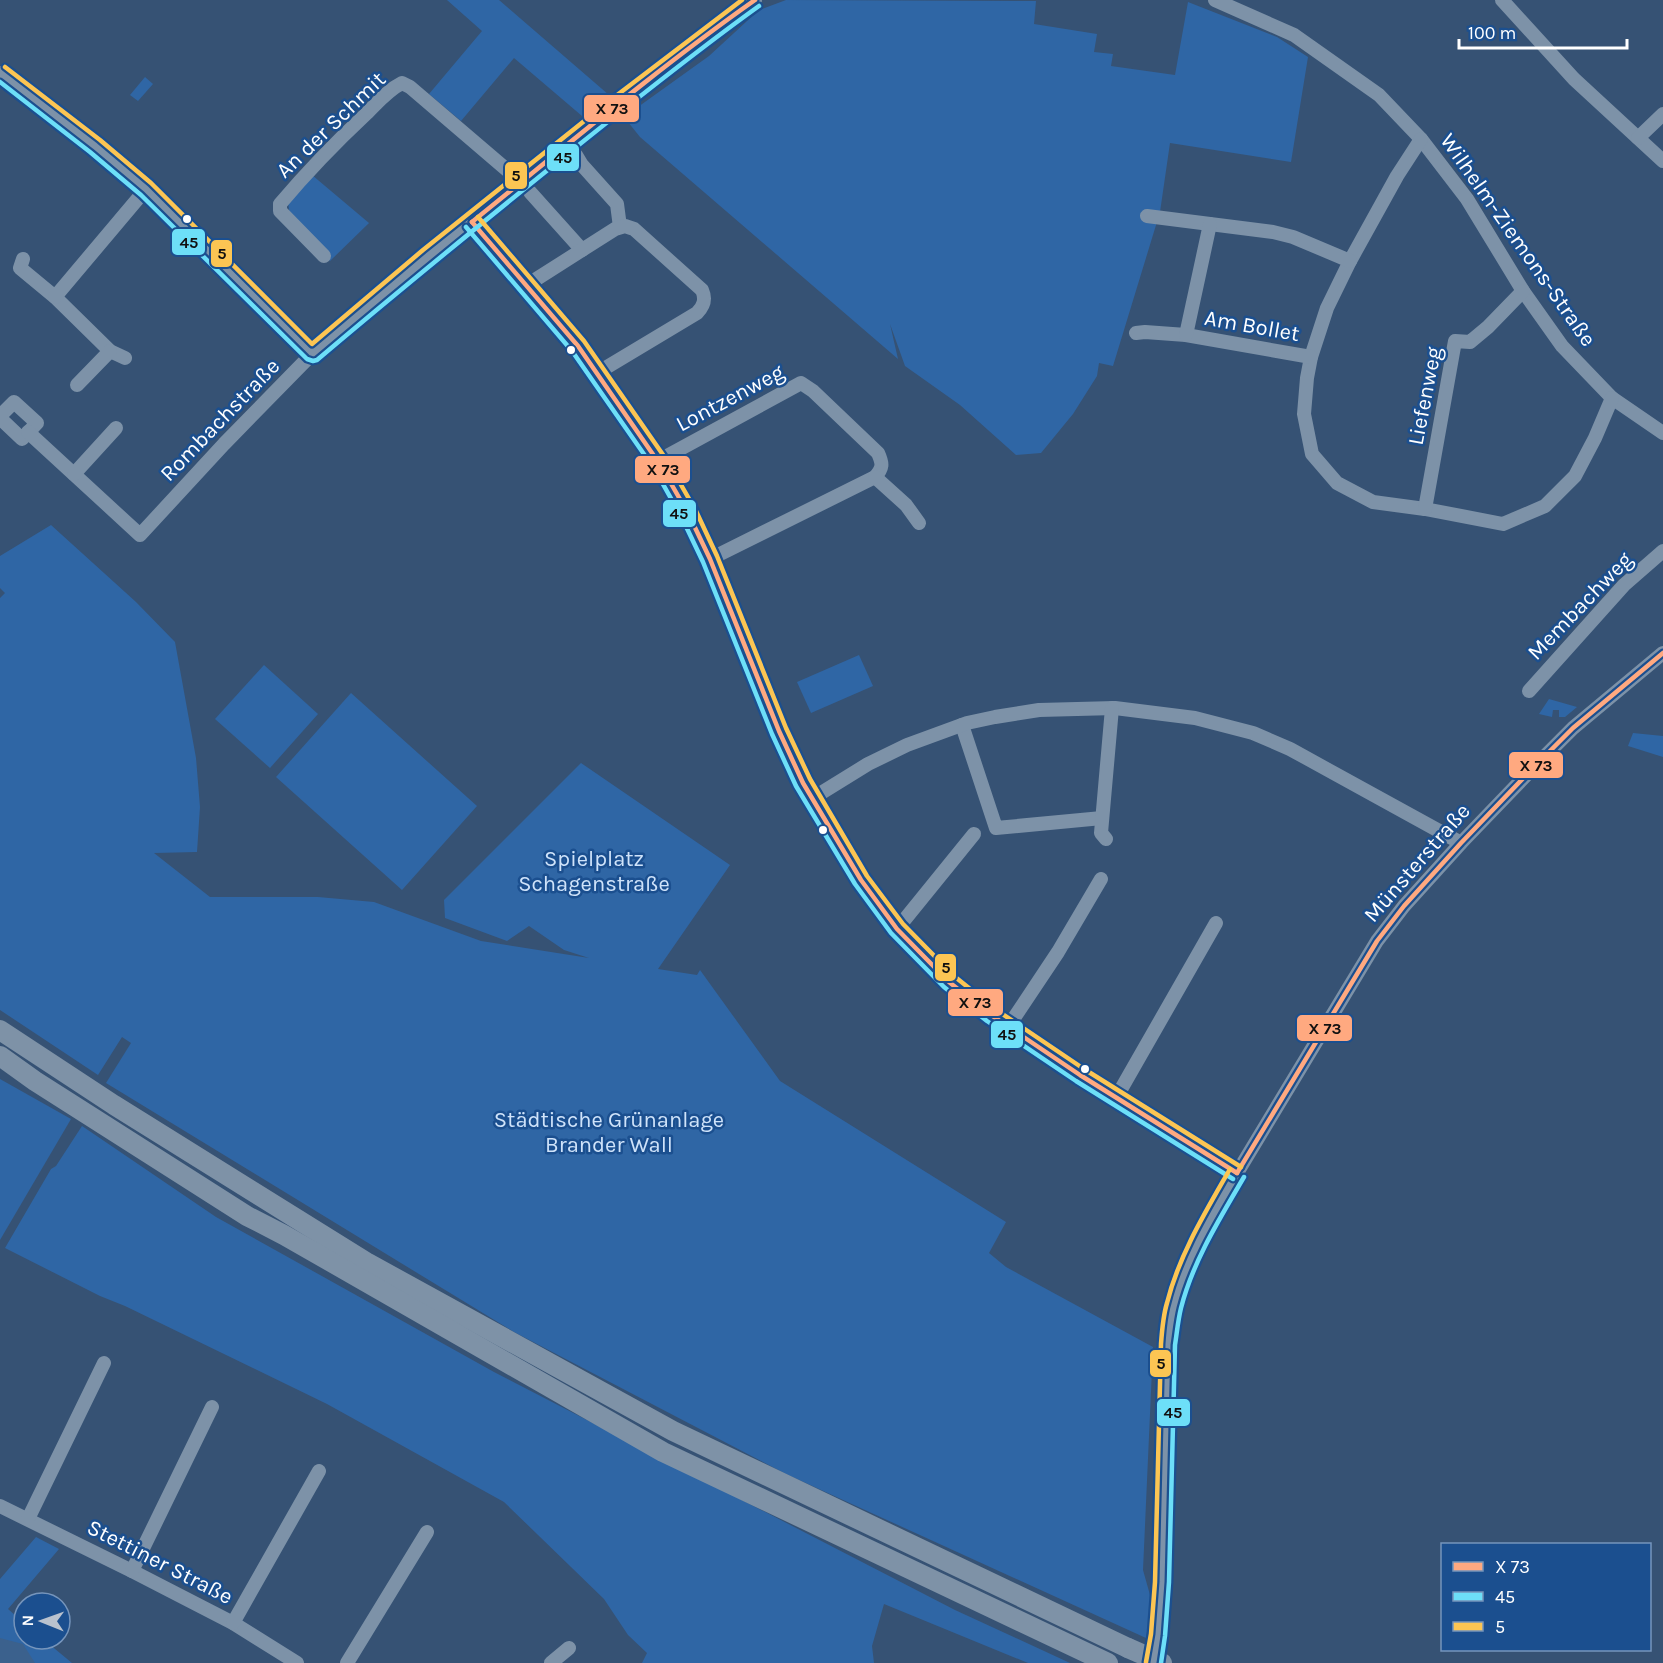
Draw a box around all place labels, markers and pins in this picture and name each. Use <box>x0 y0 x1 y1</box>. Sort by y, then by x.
unlabelled marker <box>181 213 193 225</box>
unlabelled marker <box>565 344 577 356</box>
unlabelled marker <box>817 824 829 836</box>
unlabelled marker <box>1079 1063 1091 1075</box>

